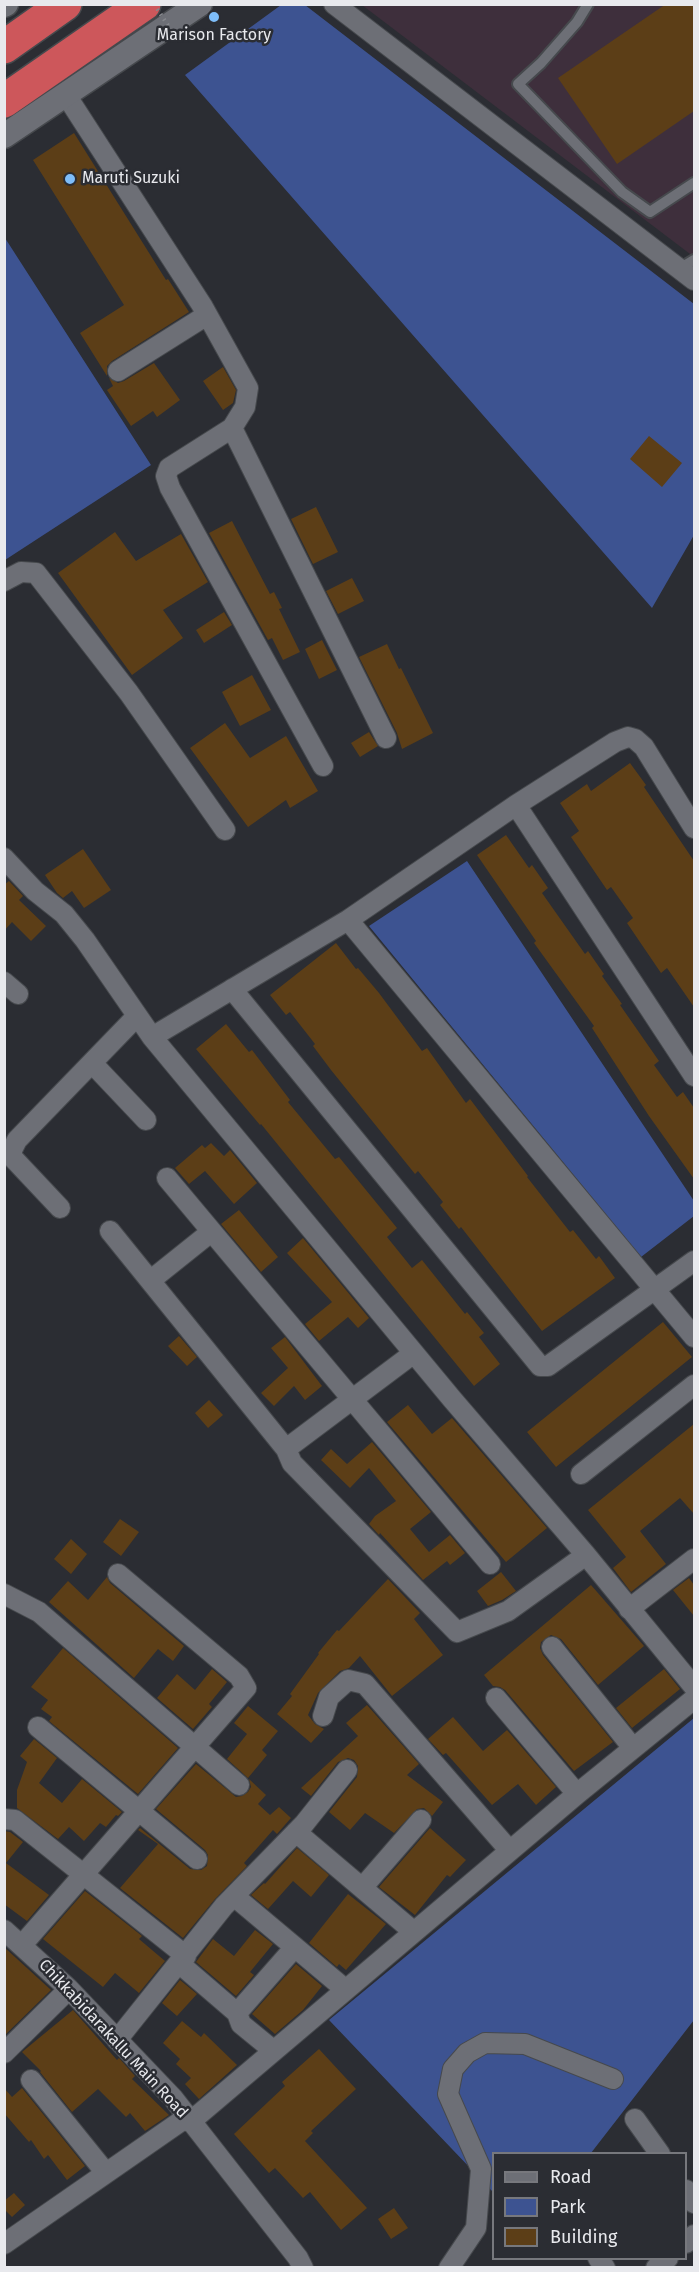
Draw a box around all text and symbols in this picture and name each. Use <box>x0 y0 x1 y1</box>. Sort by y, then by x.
marker: Marison Factory <box>207 10 221 24</box>
place label: Marison Factory <box>157 26 271 46</box>
place label: Maruti Suzuki <box>82 169 180 189</box>
marker: Maruti Suzuki <box>63 172 77 186</box>
street label: Chikkabidarakallu Main Road <box>34 1956 192 2122</box>
legend <box>492 2152 687 2260</box>
text: Road <box>550 2166 592 2188</box>
text: Park <box>550 2196 585 2218</box>
text: Building <box>550 2226 617 2248</box>

